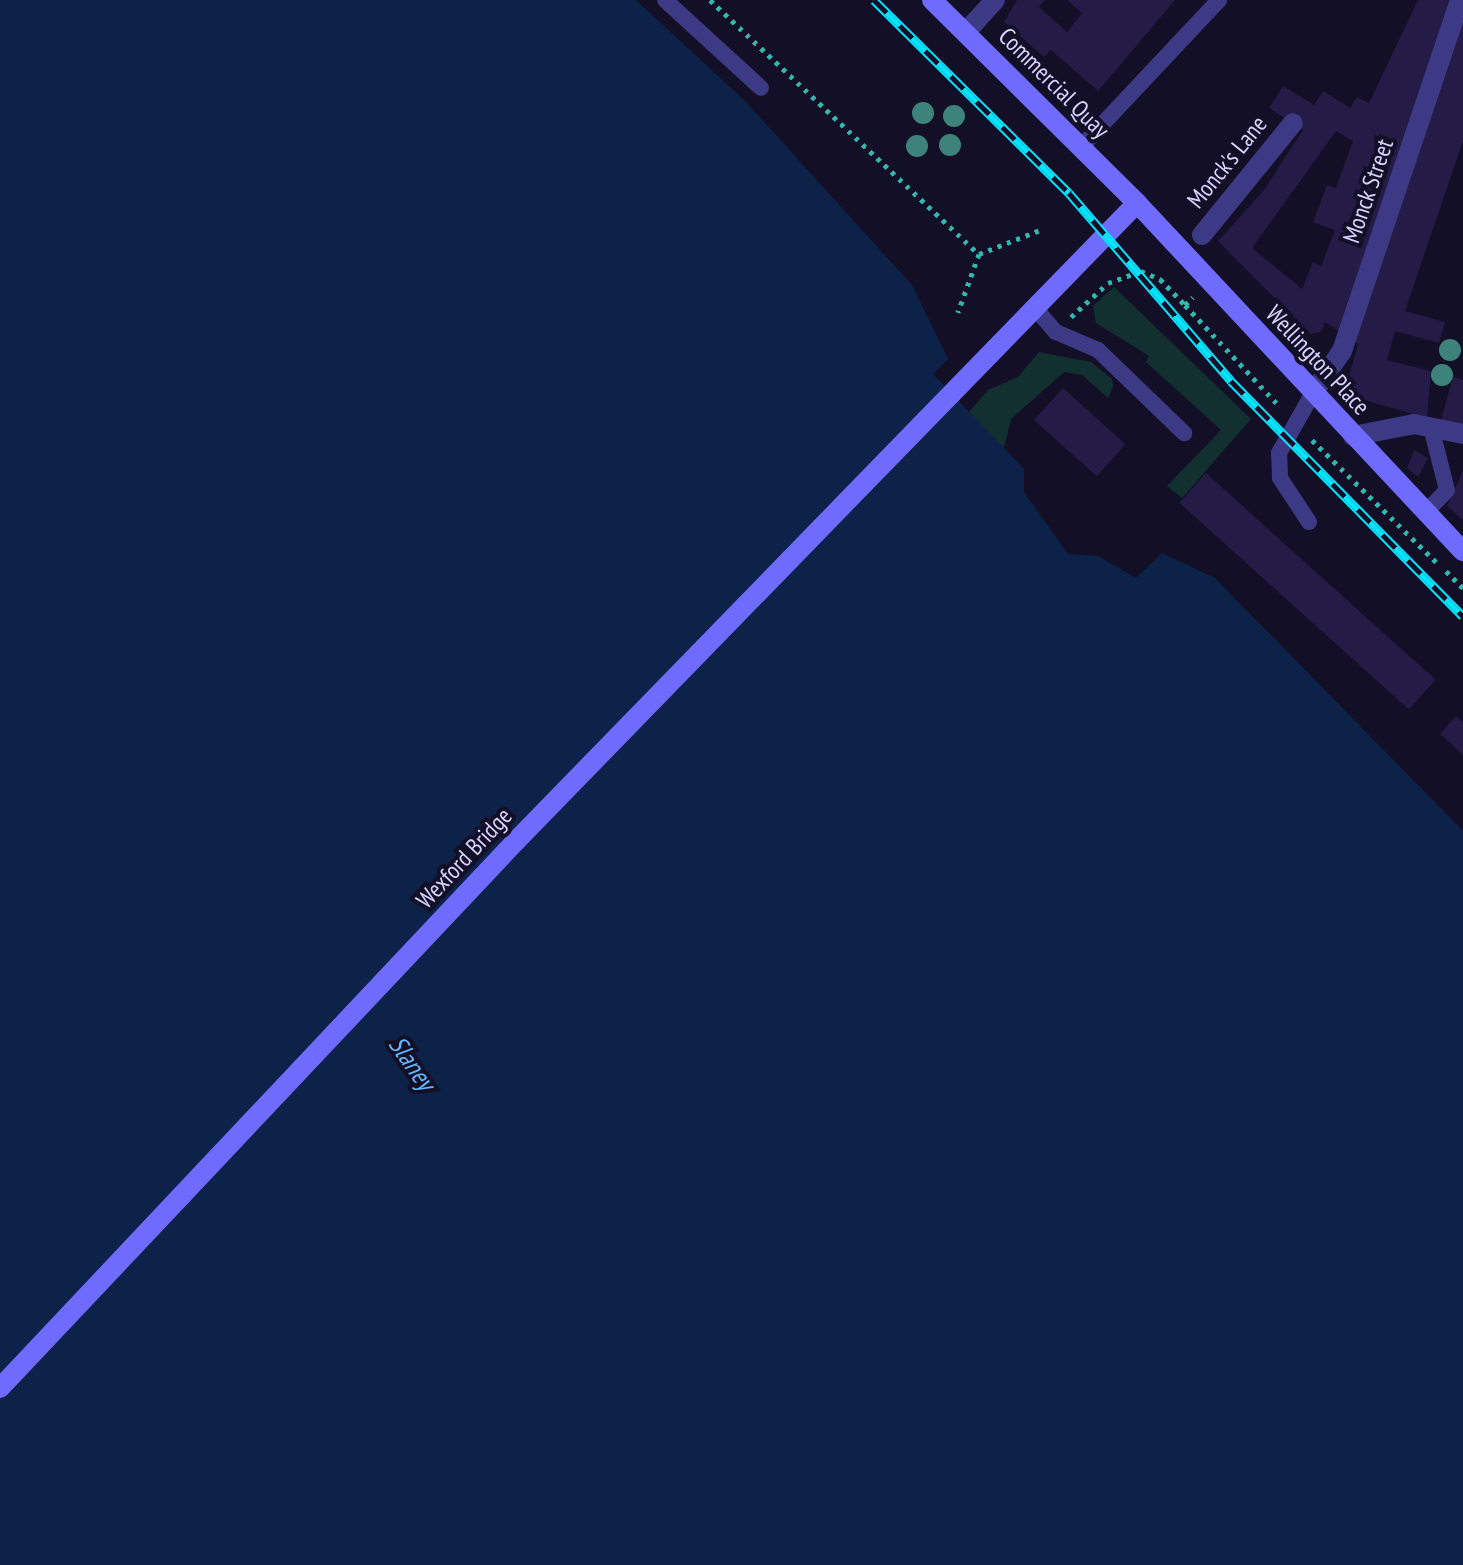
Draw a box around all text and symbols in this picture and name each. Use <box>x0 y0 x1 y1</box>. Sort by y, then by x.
street label: Commercial Quay <box>993 22 1115 144</box>
street label: Monck's Lane <box>1181 110 1273 214</box>
street label: Monck Street <box>1337 135 1399 247</box>
street label: Wellington Place <box>1260 299 1376 421</box>
street label: Wexford Bridge <box>410 802 518 914</box>
water label: Slaney <box>382 1030 442 1096</box>

